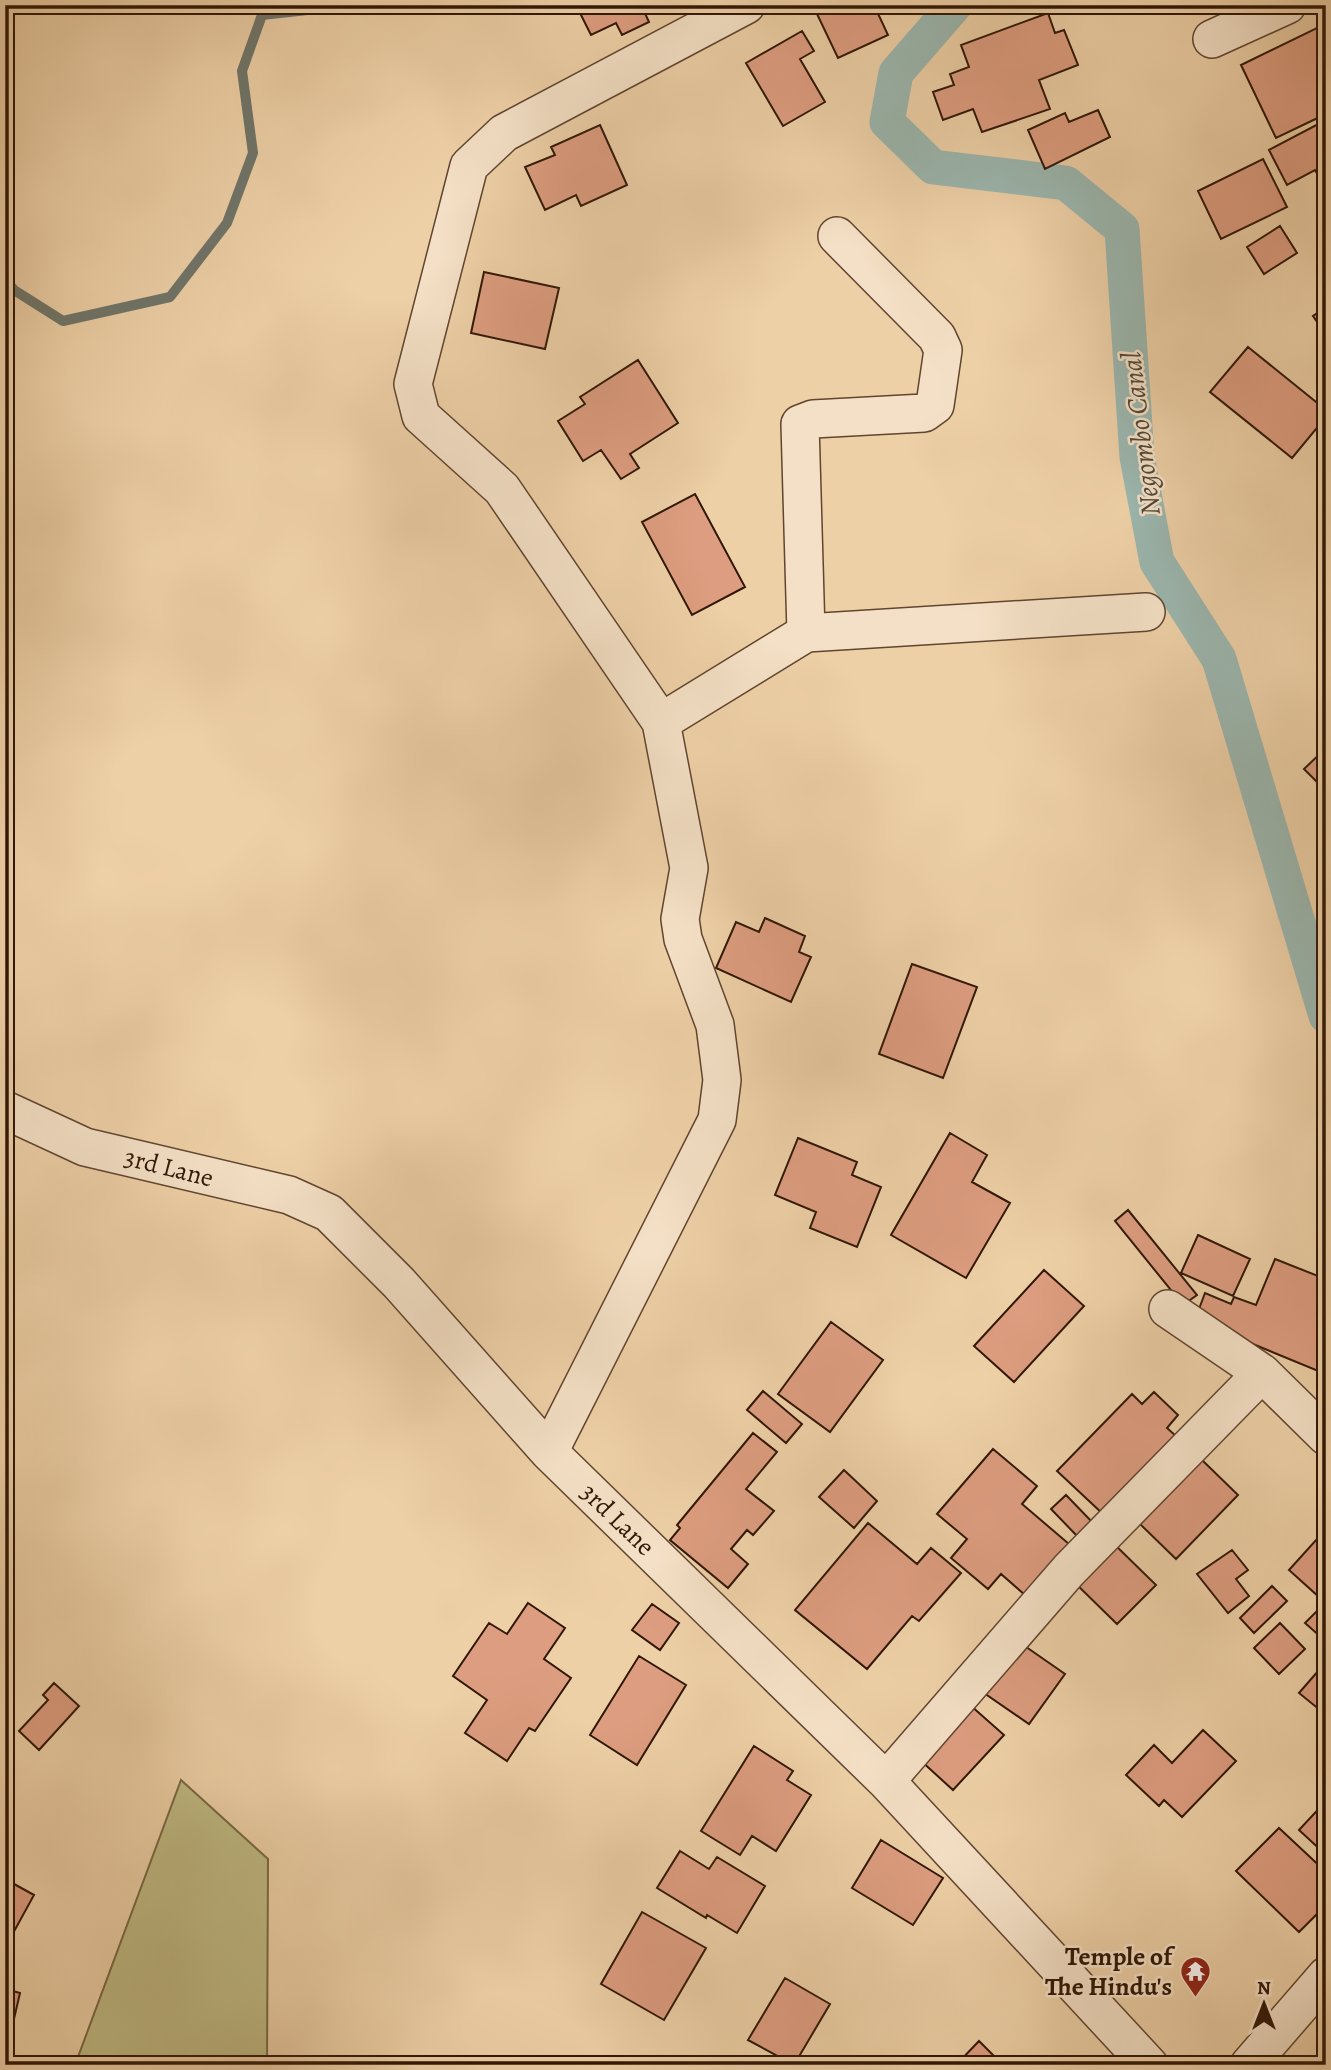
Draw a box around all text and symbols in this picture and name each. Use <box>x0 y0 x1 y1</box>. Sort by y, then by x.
water label: Negombo Canal <box>1112 350 1170 518</box>
street label: 3rd Lane <box>121 1140 217 1195</box>
street label: 3rd Lane <box>573 1475 662 1563</box>
place label: Temple of The Hindu's <box>1045 1939 1176 2004</box>
temple icon: Temple of The Hindu's <box>1178 1954 1212 1998</box>
north arrow <box>1230 1968 1300 2038</box>
text: N <box>1257 1975 1271 2001</box>

